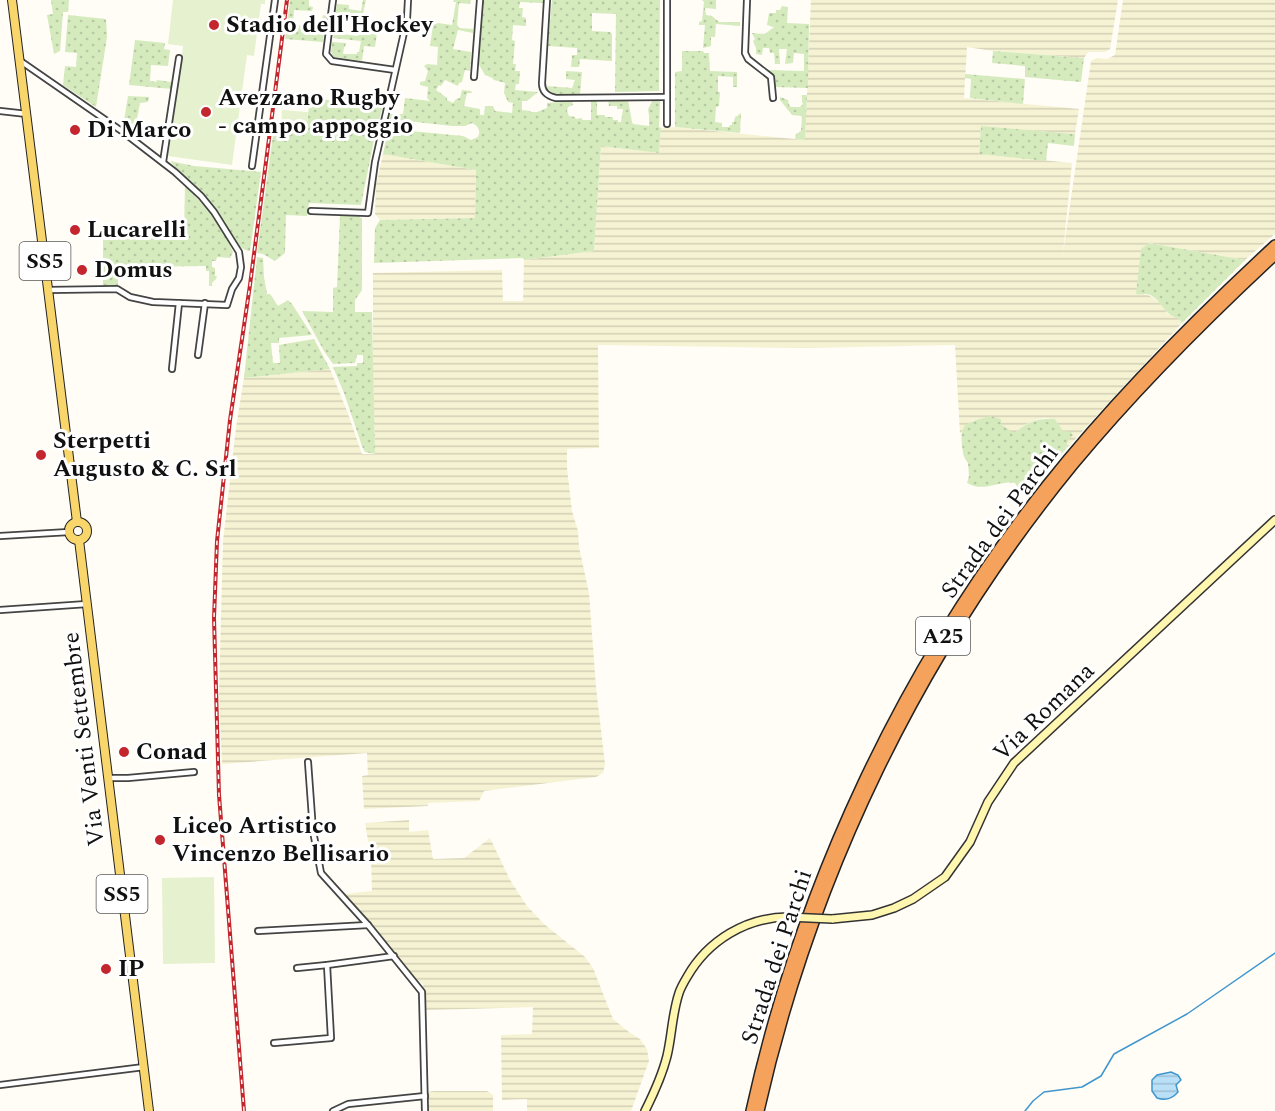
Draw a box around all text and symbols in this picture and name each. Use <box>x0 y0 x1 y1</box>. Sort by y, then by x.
place label: Stadio dell'Hockey <box>226 7 434 43</box>
marker: Stadio dell'Hockey <box>207 18 221 32</box>
place label: Avezzano Rugby - campo appoggio <box>218 80 413 144</box>
marker: Avezzano Rugby - campo appoggio <box>199 105 213 119</box>
place label: Di Marco <box>87 112 191 148</box>
marker: Di Marco <box>68 123 82 137</box>
place label: Lucarelli <box>87 212 186 248</box>
marker: Lucarelli <box>68 223 82 237</box>
road number: SS5 <box>20 242 70 280</box>
place label: Domus <box>94 252 173 288</box>
marker: Domus <box>75 263 89 277</box>
place label: Sterpetti Augusto & C. Srl <box>53 423 237 487</box>
street label: Strada dei Parchi <box>932 438 1068 606</box>
marker: Sterpetti Augusto & C. Srl <box>34 448 48 462</box>
road number: A25 <box>916 617 970 655</box>
street label: Via Venti Settembre <box>53 630 115 848</box>
street label: Via Romana <box>985 654 1103 770</box>
place label: Conad <box>136 734 207 770</box>
marker: Conad <box>117 745 131 759</box>
place label: Liceo Artistico Vincenzo Bellisario <box>172 808 389 872</box>
marker: Liceo Artistico Vincenzo Bellisario <box>153 833 167 847</box>
street label: Strada dei Parchi <box>732 865 822 1049</box>
road number: SS5 <box>96 875 148 913</box>
place label: IP <box>118 951 144 987</box>
marker: IP <box>99 962 113 976</box>

